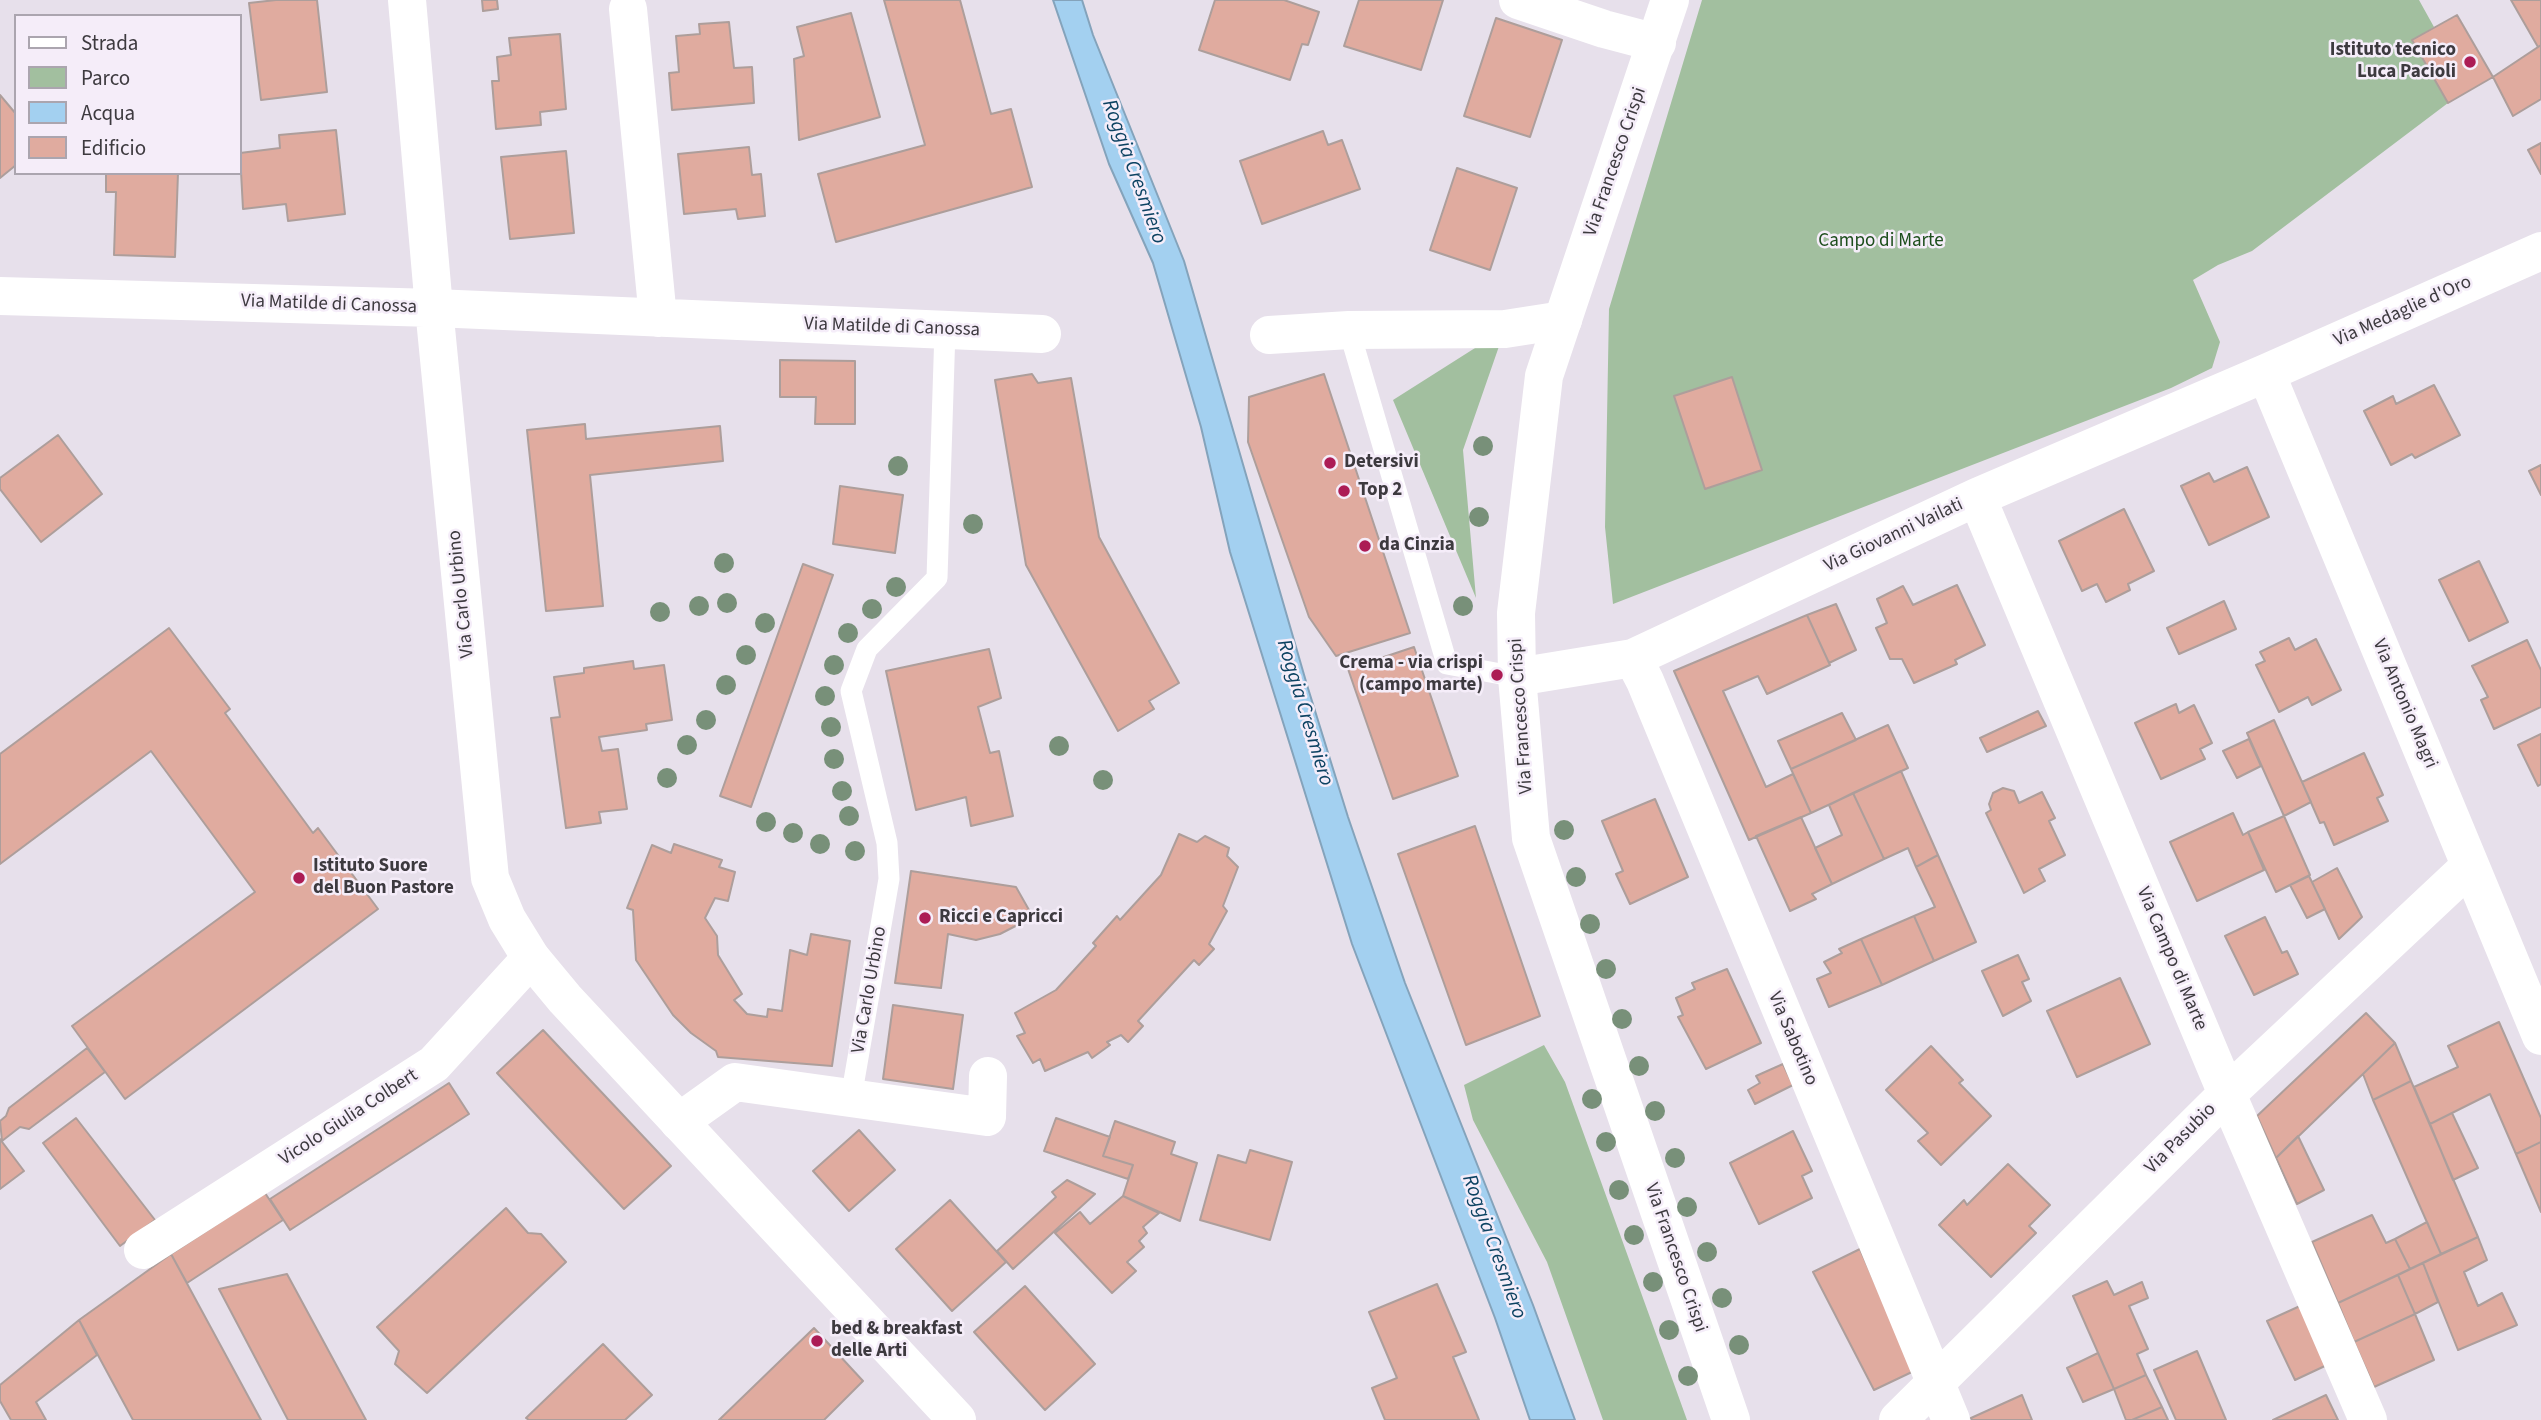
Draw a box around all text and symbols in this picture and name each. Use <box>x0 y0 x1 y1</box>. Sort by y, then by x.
legend <box>14 14 242 175</box>
text: Strada <box>81 28 138 58</box>
place label: Istituto tecnico Luca Pacioli <box>2330 40 2456 84</box>
marker: Istituto tecnico Luca Pacioli <box>2462 54 2478 70</box>
text: Parco <box>81 63 130 93</box>
street label: Via Francesco Crispi <box>1580 84 1652 240</box>
water label: Roggia Cresmiero <box>1095 96 1171 248</box>
text: Acqua <box>81 98 135 128</box>
text: Edificio <box>81 133 146 163</box>
park label: Campo di Marte <box>1818 231 1944 253</box>
street label: Via Medaglie d'Oro <box>2331 271 2475 353</box>
street label: Via Matilde di Canossa <box>241 291 417 319</box>
street label: Via Matilde di Canossa <box>804 314 980 342</box>
place label: Detersivi <box>1344 452 1419 474</box>
marker: Detersivi <box>1322 455 1338 471</box>
place label: Top 2 <box>1358 480 1402 502</box>
marker: Top 2 <box>1336 483 1352 499</box>
street label: Via Giovanni Vailati <box>1821 494 1967 578</box>
street label: Via Carlo Urbino <box>444 529 480 659</box>
place label: da Cinzia <box>1379 535 1455 557</box>
marker: da Cinzia <box>1357 538 1373 554</box>
street label: Via Antonio Magri <box>2366 636 2442 772</box>
water label: Roggia Cresmiero <box>1270 637 1338 789</box>
street label: Via Francesco Crispi <box>1505 637 1539 795</box>
place label: Crema - via crispi (campo marte) <box>1339 653 1483 697</box>
marker: Crema - via crispi (campo marte) <box>1489 667 1505 683</box>
place label: Istituto Suore del Buon Pastore <box>313 856 454 900</box>
marker: Istituto Suore del Buon Pastore <box>291 870 307 886</box>
street label: Via Campo di Marte <box>2131 884 2211 1034</box>
place label: Ricci e Capricci <box>939 907 1063 929</box>
marker: Ricci e Capricci <box>917 910 933 926</box>
street label: Via Carlo Urbino <box>848 925 892 1055</box>
street label: Via Sabotino <box>1762 989 1822 1089</box>
street label: Vicolo Giulia Colbert <box>275 1065 423 1171</box>
street label: Via Pasubio <box>2141 1099 2221 1179</box>
water label: Roggia Cresmiero <box>1455 1171 1531 1323</box>
street label: Via Francesco Crispi <box>1639 1180 1711 1336</box>
place label: bed & breakfast delle Arti <box>831 1319 963 1363</box>
marker: bed & breakfast delle Arti <box>809 1333 825 1349</box>

